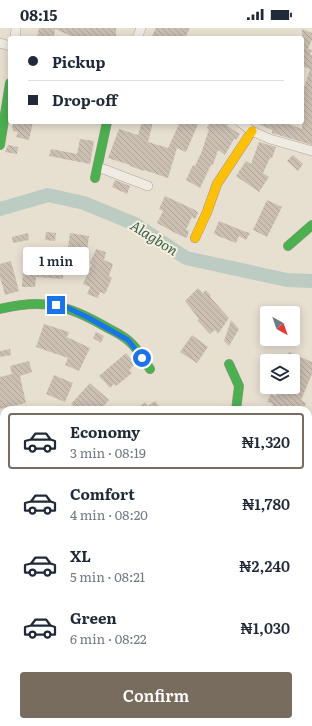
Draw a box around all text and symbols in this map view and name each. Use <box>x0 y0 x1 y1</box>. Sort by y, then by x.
text: 08:15 <box>20 3 57 26</box>
text: Pickup <box>52 50 105 73</box>
text: Drop-off <box>52 88 117 111</box>
water label: Alagbon <box>127 215 183 260</box>
callout: 1 min <box>23 247 89 275</box>
text: 1 min <box>39 251 73 270</box>
route end <box>47 296 65 314</box>
north arrow <box>260 306 300 346</box>
map controls <box>260 306 300 394</box>
route start <box>133 349 151 367</box>
button: layers <box>260 354 300 394</box>
text: Economy <box>70 420 140 443</box>
icon: car <box>22 423 58 459</box>
text: ₦1,320 <box>242 430 290 453</box>
text: 3 min · 08:19 <box>70 443 146 462</box>
text: Comfort <box>70 482 135 505</box>
icon: car <box>22 485 58 521</box>
text: ₦1,780 <box>242 492 290 515</box>
text: 4 min · 08:20 <box>70 505 148 524</box>
text: XL <box>70 544 91 567</box>
icon: car <box>22 547 58 583</box>
text: ₦2,240 <box>239 554 290 577</box>
text: 5 min · 08:21 <box>70 567 145 586</box>
text: Green <box>70 606 117 629</box>
icon: car <box>22 609 58 645</box>
text: ₦1,030 <box>240 616 290 639</box>
text: 6 min · 08:22 <box>70 629 147 648</box>
button: Confirm <box>20 672 292 718</box>

